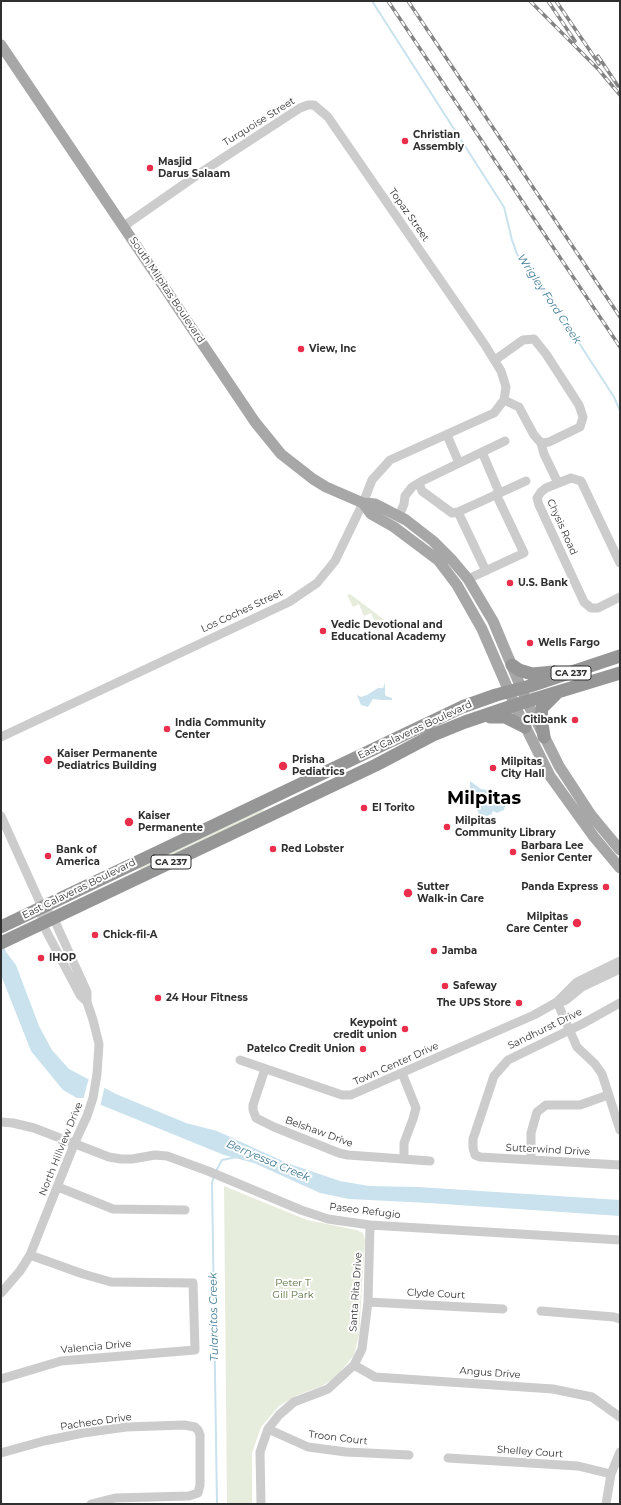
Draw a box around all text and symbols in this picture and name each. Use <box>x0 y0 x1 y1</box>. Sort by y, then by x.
street label: Turquoise Street <box>221 95 297 149</box>
place label: Christian Assembly <box>413 129 464 152</box>
marker: Christian Assembly <box>400 136 410 146</box>
place label: Masjid Darus Salaam <box>158 156 230 180</box>
marker: Masjid Darus Salaam <box>145 163 155 173</box>
street label: Topaz Street <box>386 186 432 244</box>
street label: South Milpitas Boulevard <box>127 235 207 345</box>
water label: Wrigley Ford Creek <box>514 252 584 346</box>
place label: View, Inc <box>309 343 356 355</box>
marker: View, Inc <box>296 344 306 354</box>
street label: Chysis Road <box>544 497 580 557</box>
place label: U.S. Bank <box>518 577 568 589</box>
marker: U.S. Bank <box>505 578 515 588</box>
street label: Los Coches Street <box>199 587 285 635</box>
place label: Vedic Devotional and Educational Academy <box>331 619 446 642</box>
marker: Vedic Devotional and Educational Academy <box>318 626 328 636</box>
place label: Wells Fargo <box>538 637 600 649</box>
marker: Wells Fargo <box>525 638 535 648</box>
road number: CA 237 <box>551 666 591 680</box>
street label: East Calaveras Boulevard <box>356 698 474 762</box>
place label: Citibank <box>523 714 567 726</box>
marker: Citibank <box>570 715 580 725</box>
place label: India Community Center <box>175 717 266 740</box>
marker: India Community Center <box>162 724 172 734</box>
place label: Kaiser Permanente Pediatrics Building <box>57 748 157 772</box>
marker: Kaiser Permanente Pediatrics Building <box>42 754 54 766</box>
place label: Prisha Pediatrics <box>292 754 344 778</box>
place label: Milpitas City Hall <box>501 756 544 780</box>
marker: Prisha Pediatrics <box>277 760 289 772</box>
marker: Milpitas City Hall <box>488 763 498 773</box>
district label: Milpitas <box>447 788 521 810</box>
place label: El Torito <box>372 802 415 814</box>
marker: El Torito <box>359 803 369 813</box>
place label: Kaiser Permanente <box>138 810 203 834</box>
place label: Milpitas Community Library <box>455 815 556 838</box>
marker: Kaiser Permanente <box>123 816 135 828</box>
marker: Milpitas Community Library <box>442 822 452 832</box>
place label: Barbara Lee Senior Center <box>521 840 592 864</box>
place label: Red Lobster <box>281 843 344 855</box>
place label: Bank of America <box>56 844 100 868</box>
marker: Red Lobster <box>268 844 278 854</box>
marker: Barbara Lee Senior Center <box>508 847 518 857</box>
marker: Bank of America <box>43 851 53 861</box>
road number: CA 237 <box>151 855 191 869</box>
street label: East Calaveras Boulevard <box>20 856 138 922</box>
place label: Sutter Walk-in Care <box>417 881 484 904</box>
place label: Panda Express <box>521 881 598 893</box>
marker: Panda Express <box>601 882 611 892</box>
marker: Sutter Walk-in Care <box>402 887 414 899</box>
place label: Milpitas Care Center <box>506 911 568 934</box>
marker: Milpitas Care Center <box>571 917 583 929</box>
place label: Chick-fil-A <box>103 929 157 941</box>
marker: Chick-fil-A <box>90 930 100 940</box>
place label: Jamba <box>442 945 477 957</box>
marker: Jamba <box>429 946 439 956</box>
place label: IHOP <box>49 952 76 964</box>
marker: IHOP <box>36 953 46 963</box>
place label: Safeway <box>453 980 497 992</box>
marker: Safeway <box>440 981 450 991</box>
place label: 24 Hour Fitness <box>166 992 248 1004</box>
marker: 24 Hour Fitness <box>153 993 163 1003</box>
place label: The UPS Store <box>437 997 511 1009</box>
marker: The UPS Store <box>514 998 524 1008</box>
street label: Sandhurst Drive <box>506 1006 584 1052</box>
place label: Keypoint credit union <box>333 1017 397 1040</box>
marker: Keypoint credit union <box>400 1024 410 1034</box>
street label: Town Center Drive <box>352 1040 440 1088</box>
place label: Patelco Credit Union <box>247 1043 355 1055</box>
marker: Patelco Credit Union <box>358 1044 368 1054</box>
street label: North Hillview Drive <box>37 1100 85 1198</box>
street label: Belshaw Drive <box>283 1114 355 1150</box>
water label: Berryessa Creek <box>224 1138 312 1184</box>
street label: Sutterwind Drive <box>505 1142 591 1158</box>
street label: Paseo Refugio <box>329 1201 401 1221</box>
street label: Santa Rita Drive <box>347 1252 365 1332</box>
water label: Tularcitos Creek <box>207 1273 221 1361</box>
park label: Peter T Gill Park <box>272 1277 314 1300</box>
street label: Clyde Court <box>406 1286 466 1302</box>
street label: Valencia Drive <box>60 1338 132 1356</box>
street label: Angus Drive <box>459 1365 521 1381</box>
street label: Pacheco Drive <box>60 1411 132 1433</box>
street label: Troon Court <box>308 1428 368 1448</box>
street label: Shelley Court <box>496 1444 564 1460</box>

